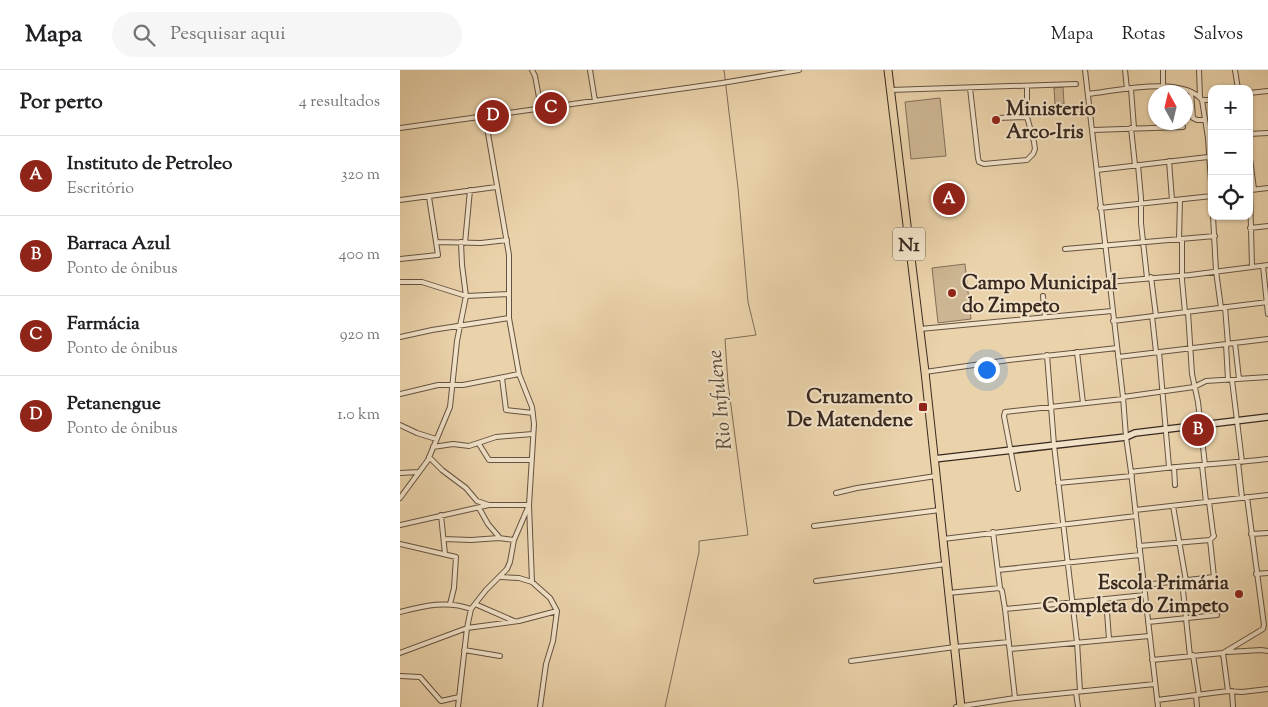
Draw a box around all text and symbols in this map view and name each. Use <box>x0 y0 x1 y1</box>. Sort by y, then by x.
search box <box>112 12 462 57</box>
text: Mapa <box>25 18 82 52</box>
icon: search <box>130 21 158 49</box>
text: Pesquisar aqui <box>170 21 286 48</box>
text: Mapa <box>1051 22 1094 48</box>
text: Rotas <box>1122 22 1165 48</box>
text: Salvos <box>1193 22 1243 48</box>
north arrow <box>1148 85 1193 130</box>
map controls <box>1208 85 1253 220</box>
button: + <box>1208 85 1253 130</box>
text: Por perto <box>20 88 103 118</box>
pin: C <box>535 89 567 127</box>
text: 4 resultados <box>299 91 380 114</box>
place label: Ministerio Arco-Iris <box>1006 96 1096 148</box>
pin: D <box>477 97 509 135</box>
marker: Ministerio Arco-Iris <box>990 114 1002 126</box>
button: − <box>1208 130 1253 175</box>
text: Instituto de Petroleo <box>67 151 233 178</box>
text: A <box>30 164 43 187</box>
text: 320 m <box>341 164 380 187</box>
button: locate <box>1208 175 1253 220</box>
text: Escritório <box>67 178 134 201</box>
pin: A <box>933 180 965 218</box>
road number: N1 <box>893 227 925 260</box>
text: Barraca Azul <box>67 231 170 258</box>
text: B <box>31 244 41 267</box>
text: 400 m <box>339 244 380 267</box>
text: Ponto de ônibus <box>67 258 178 281</box>
place label: Campo Municipal do Zimpeto <box>962 270 1118 322</box>
marker: Campo Municipal do Zimpeto <box>946 287 958 299</box>
text: Farmácia <box>67 311 140 338</box>
text: C <box>30 324 42 347</box>
text: 920 m <box>340 324 380 347</box>
text: Ponto de ônibus <box>67 338 178 361</box>
water label: Rio Infulene <box>701 348 741 451</box>
your location <box>974 357 1000 383</box>
place label: Cruzamento De Matendene <box>787 384 913 436</box>
text: Petanengue <box>67 391 161 418</box>
marker: Cruzamento De Matendene <box>917 401 929 413</box>
text: D <box>30 404 42 427</box>
text: 1.0 km <box>337 404 380 427</box>
pin: B <box>1182 411 1214 449</box>
text: Ponto de ônibus <box>67 418 178 441</box>
place label: Escola Primária Completa do Zimpeto <box>1043 570 1230 622</box>
marker: Escola Primária Completa do Zimpeto <box>1233 588 1245 600</box>

